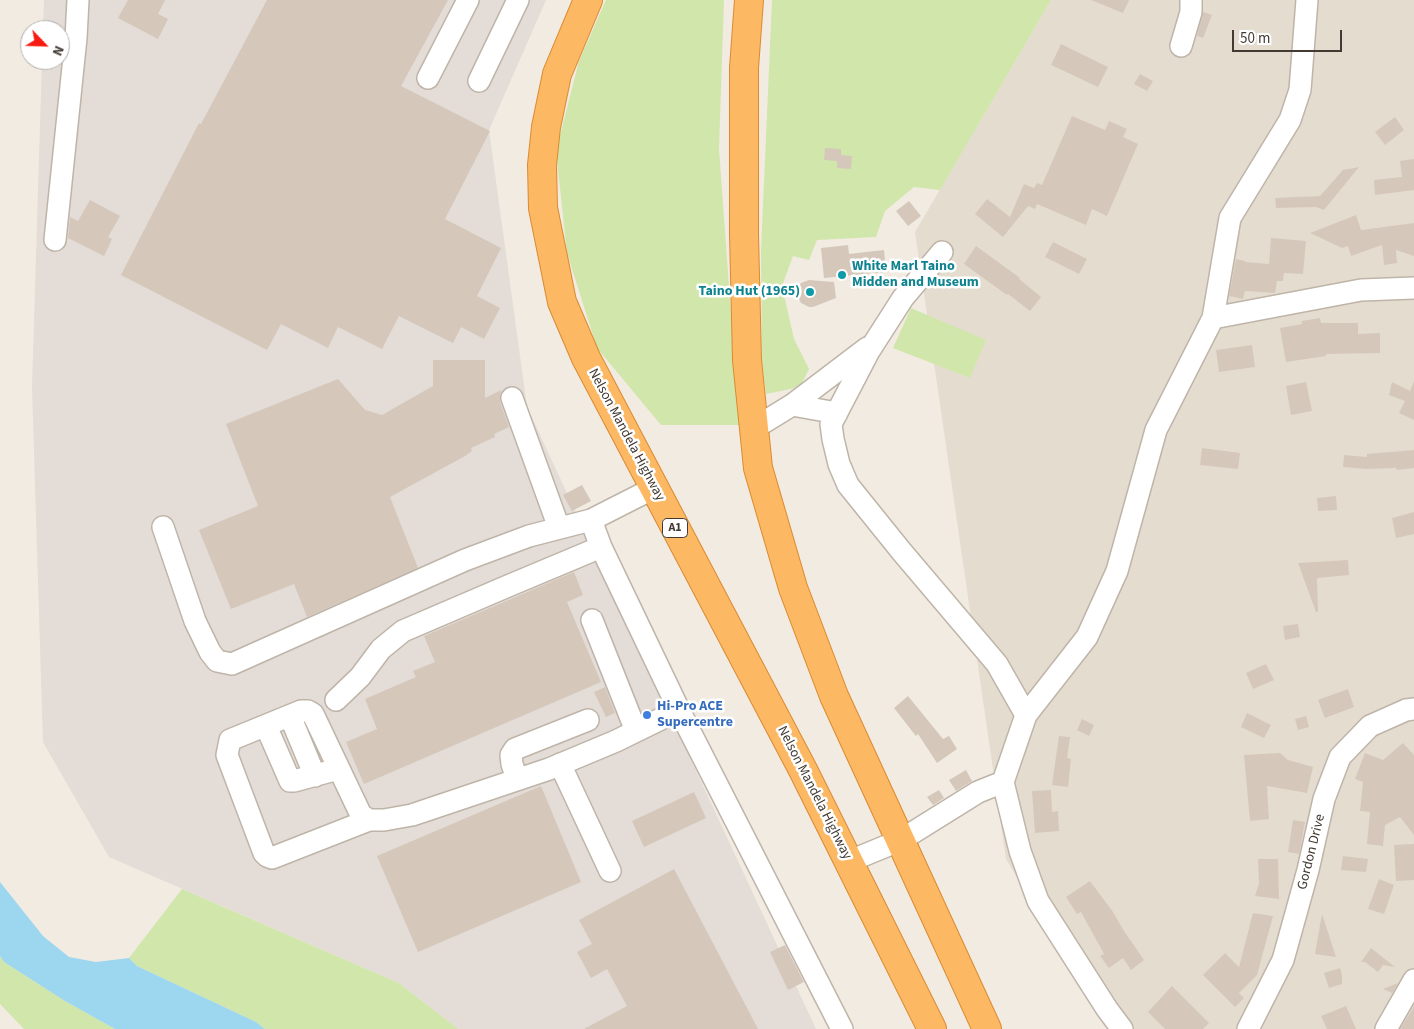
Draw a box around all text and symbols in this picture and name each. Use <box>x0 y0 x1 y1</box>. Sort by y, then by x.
north arrow <box>20 20 70 70</box>
scale bar <box>1234 20 1344 52</box>
text: 50 m <box>1240 28 1270 49</box>
text: N <box>47 42 69 59</box>
place label: White Marl Taino Midden and Museum <box>852 259 979 292</box>
marker: White Marl Taino Midden and Museum <box>836 269 848 281</box>
place label: Taino Hut (1965) <box>699 284 800 300</box>
marker: Taino Hut (1965) <box>804 286 816 298</box>
street label: Nelson Mandela Highway <box>584 366 668 504</box>
road number: A1 <box>662 518 688 538</box>
place label: Hi-Pro ACE Supercentre <box>657 699 733 732</box>
marker: Hi-Pro ACE Supercentre <box>641 709 653 721</box>
street label: Nelson Mandela Highway <box>773 724 855 862</box>
street label: Gordon Drive <box>1295 813 1329 891</box>

